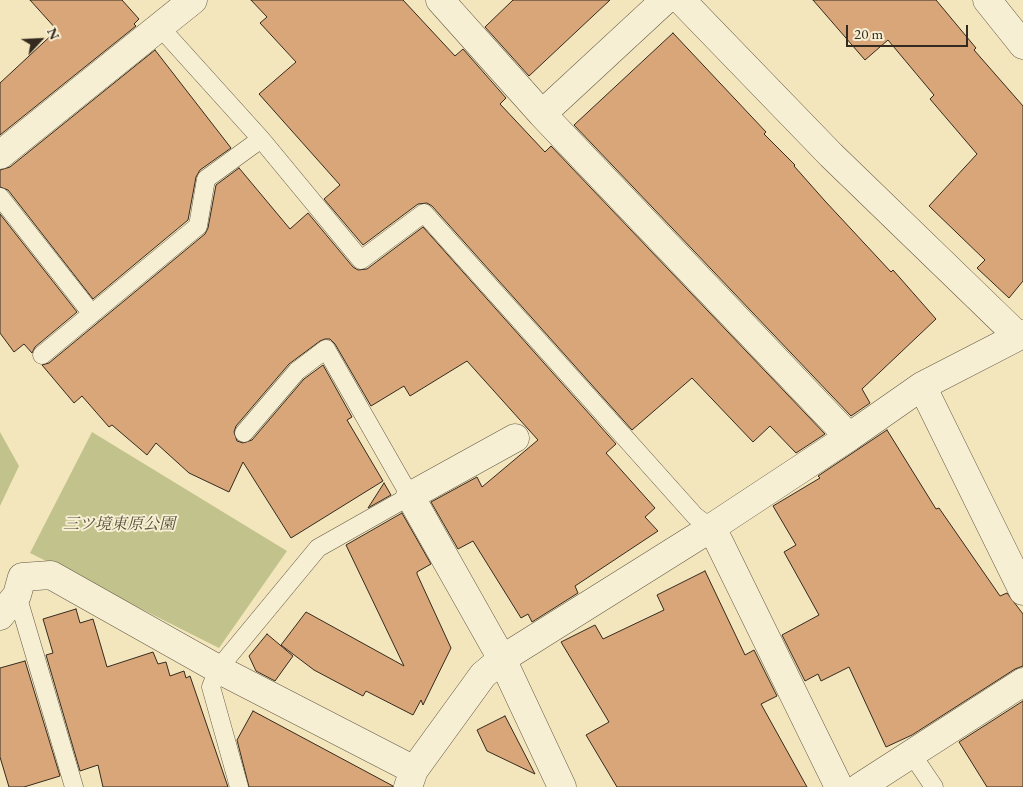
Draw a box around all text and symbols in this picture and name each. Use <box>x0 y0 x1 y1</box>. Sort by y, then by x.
north arrow <box>15 15 65 65</box>
scale bar <box>848 15 970 47</box>
text: 20 m <box>854 24 883 43</box>
text: N <box>43 25 64 43</box>
park label: 三ツ境東原公園 <box>63 515 175 535</box>

